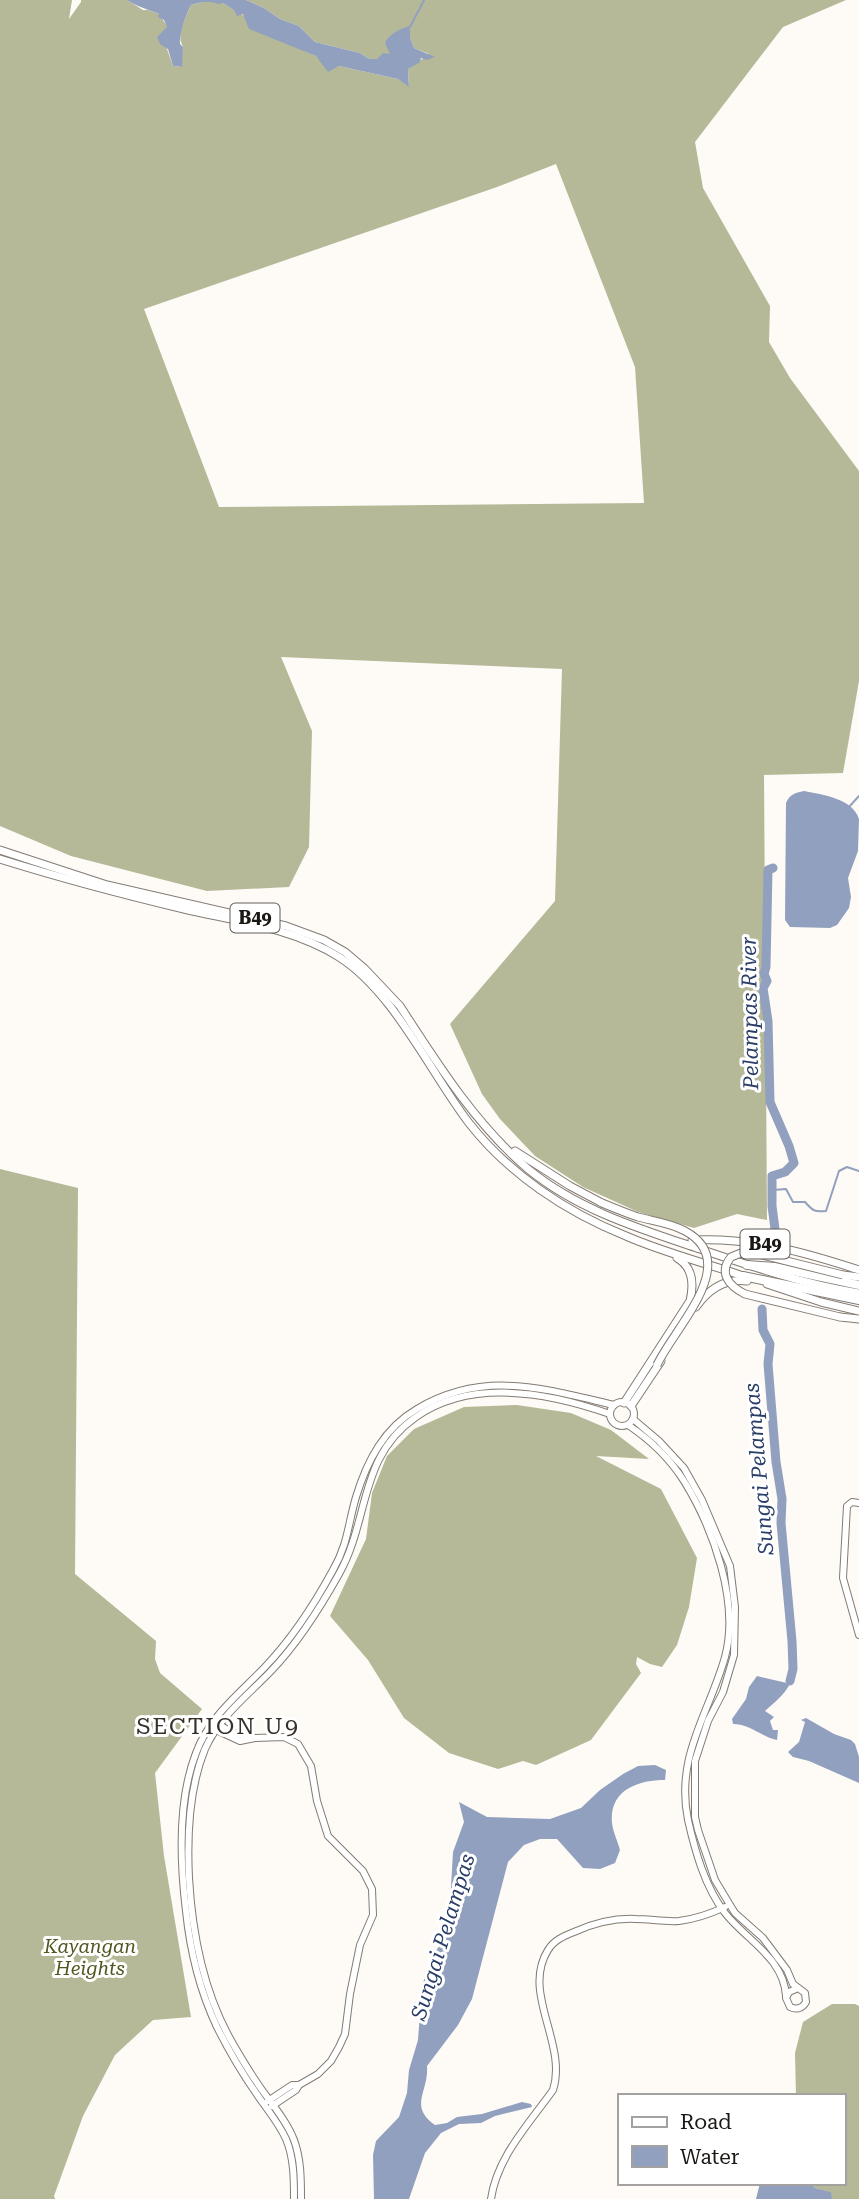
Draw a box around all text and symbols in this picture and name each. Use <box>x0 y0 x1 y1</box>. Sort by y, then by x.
road number: B49 <box>230 903 280 932</box>
water label: Pelampas River <box>737 936 763 1091</box>
road number: B49 <box>740 1230 790 1259</box>
water label: Sungai Pelampas <box>740 1382 779 1557</box>
district label: SECTION U9 <box>136 1713 300 1740</box>
water label: Sungai Pelampas <box>406 1851 480 2024</box>
park label: Kayangan Heights <box>43 1935 136 1980</box>
legend <box>618 2094 845 2185</box>
text: Road <box>680 2110 732 2134</box>
text: Water <box>680 2145 740 2169</box>

